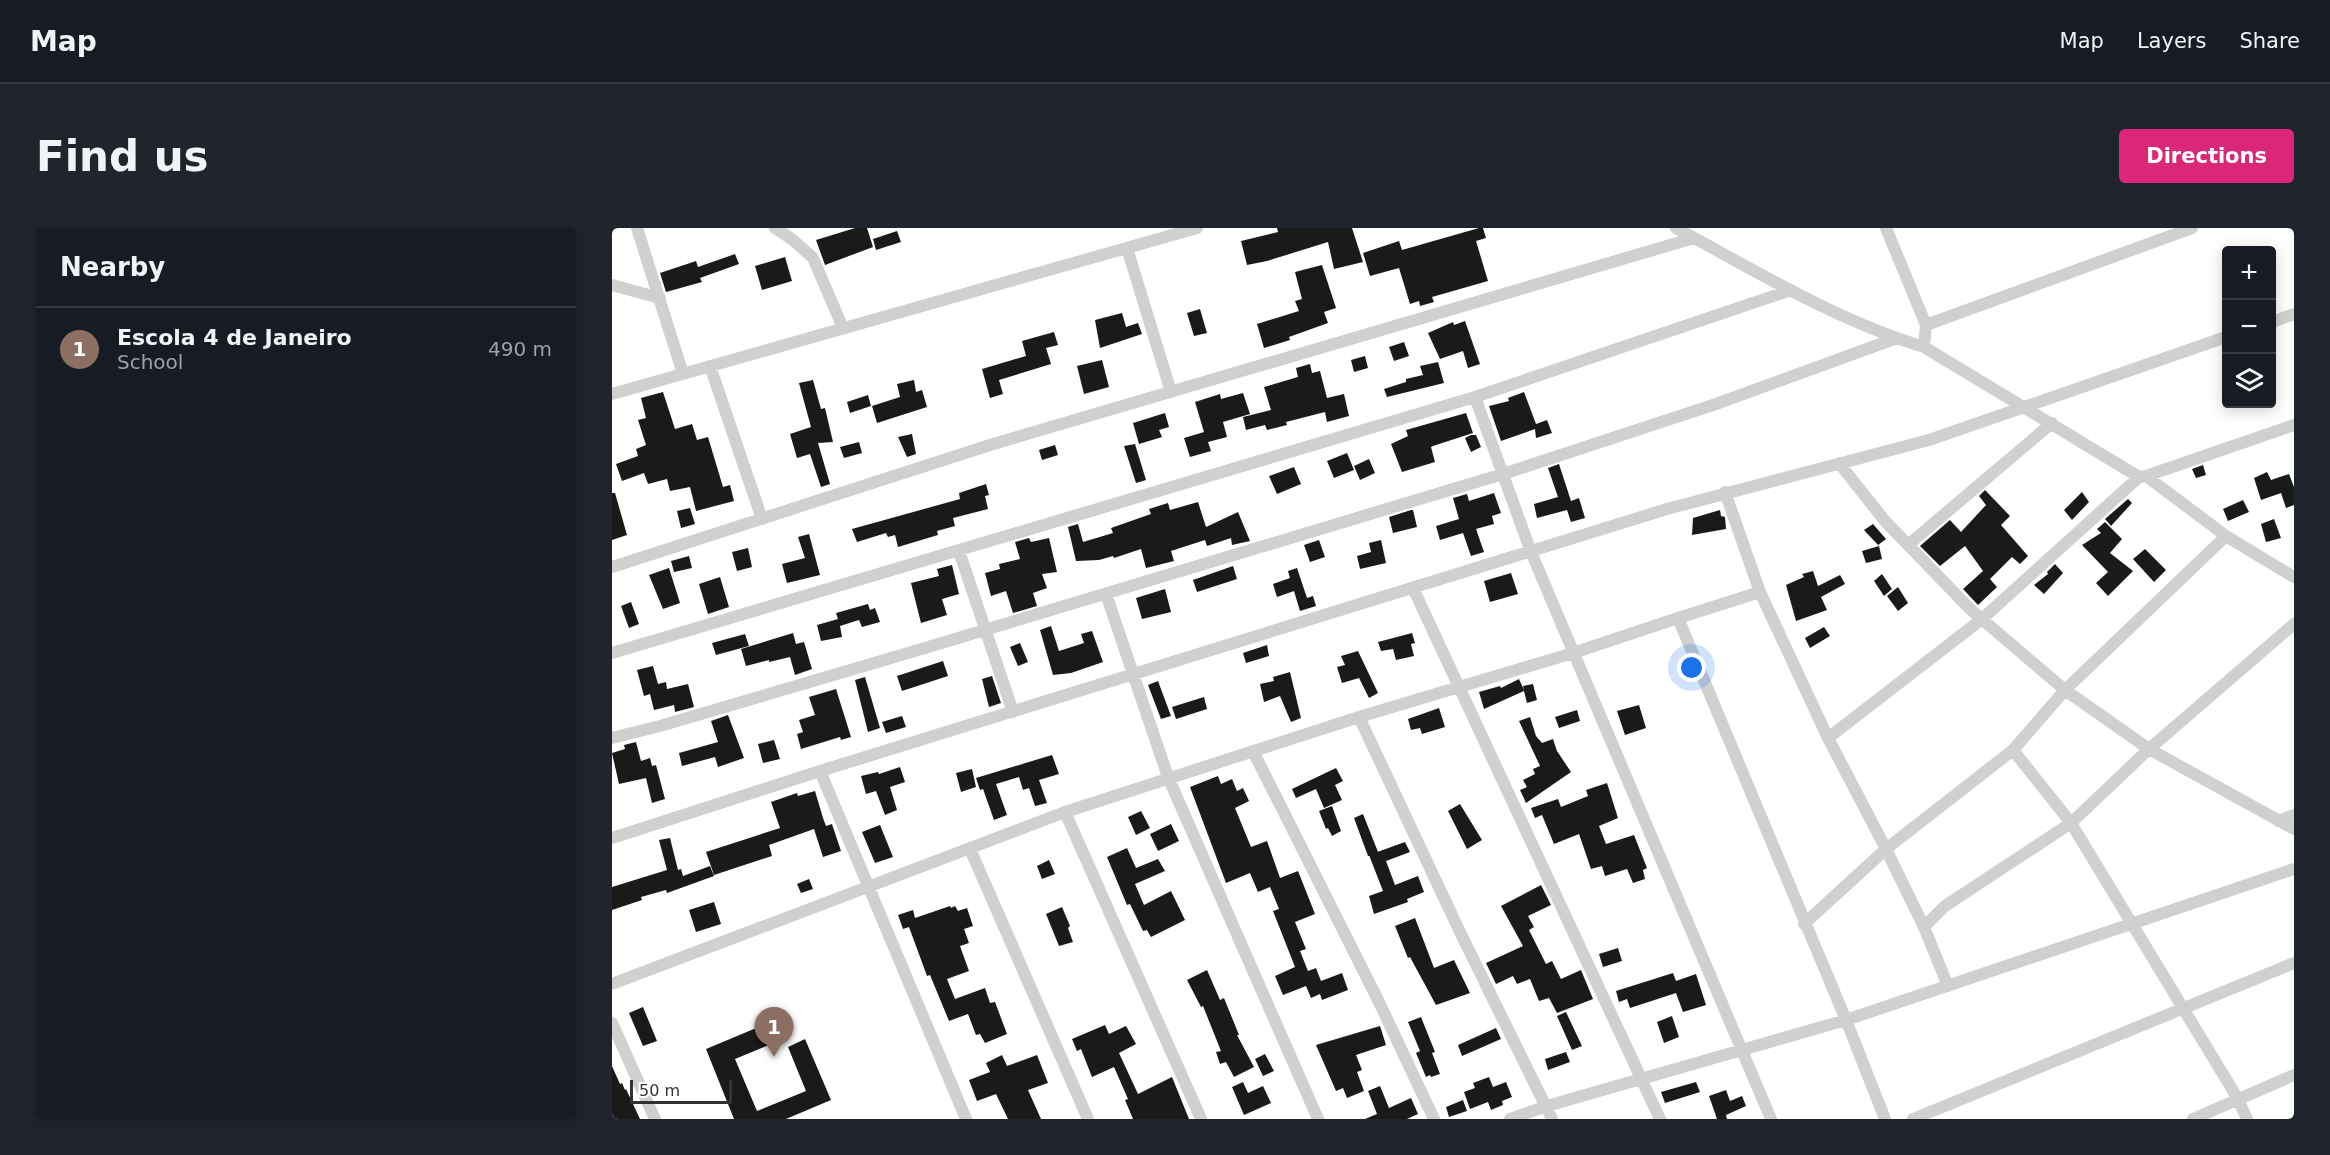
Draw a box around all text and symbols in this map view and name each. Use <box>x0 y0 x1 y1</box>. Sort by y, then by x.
text: Map <box>30 25 97 58</box>
text: Map <box>2060 29 2104 53</box>
text: Layers <box>2137 29 2206 53</box>
text: Share <box>2239 29 2300 53</box>
button: Directions <box>2119 129 2294 183</box>
text: Find us <box>36 132 209 181</box>
map controls <box>2222 246 2276 408</box>
button: + <box>2222 246 2276 300</box>
text: Nearby <box>60 252 165 282</box>
button: − <box>2222 300 2276 354</box>
text: Escola 4 de Janeiro <box>117 325 352 350</box>
text: 1 <box>73 337 86 361</box>
text: 490 m <box>488 337 552 361</box>
text: School <box>117 350 183 374</box>
button: layers <box>2222 354 2276 408</box>
your location <box>1677 653 1706 682</box>
pin: 1 <box>754 1008 794 1057</box>
scale bar <box>630 1077 732 1104</box>
text: 50 m <box>639 1081 680 1100</box>

